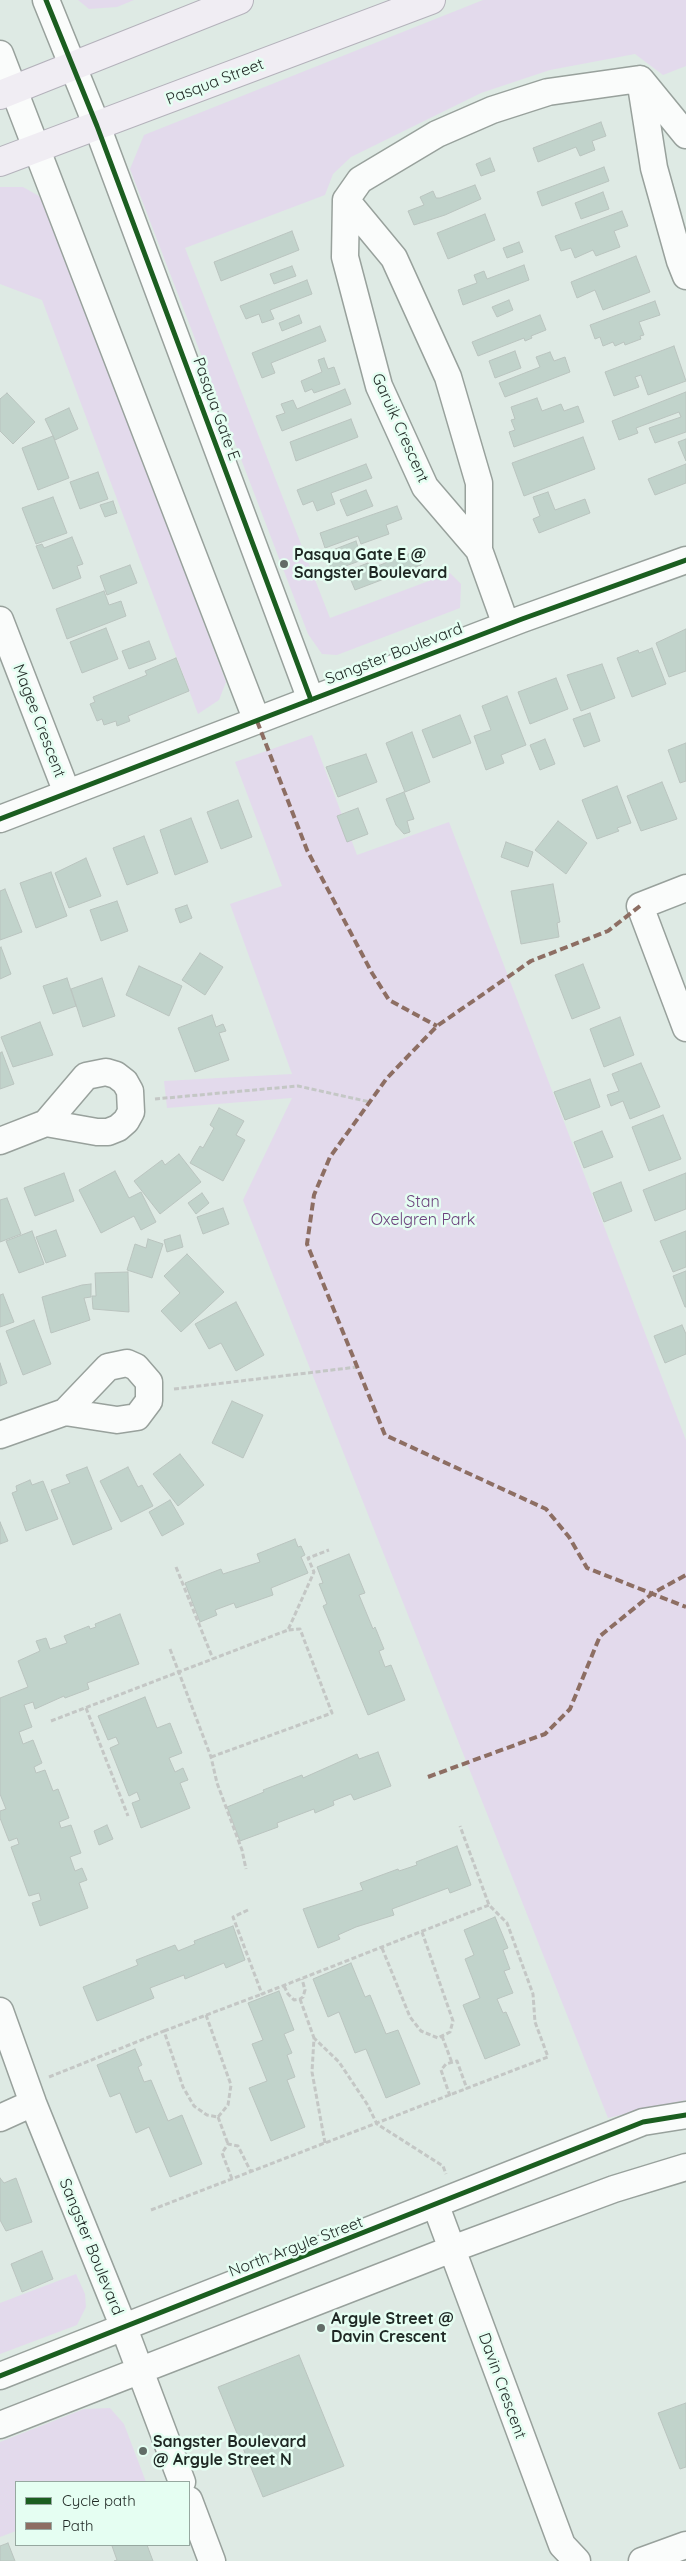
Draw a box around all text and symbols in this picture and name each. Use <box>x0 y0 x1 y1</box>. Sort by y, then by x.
street label: Pasqua Street <box>163 55 267 109</box>
street label: Pasqua Gate E <box>188 355 244 463</box>
street label: Garuik Crescent <box>367 370 433 486</box>
place label: Pasqua Gate E @ Sangster Boulevard <box>294 545 447 583</box>
marker: Pasqua Gate E @ Sangster Boulevard <box>278 558 290 570</box>
street label: Sangster Boulevard <box>323 619 465 689</box>
street label: Magee Crescent <box>9 662 69 780</box>
park label: Stan Oxelgren Park <box>371 1192 475 1230</box>
street label: Sangster Boulevard <box>55 2176 127 2318</box>
street label: North Argyle Street <box>226 2213 366 2281</box>
place label: Argyle Street @ Davin Crescent <box>331 2309 454 2347</box>
marker: Argyle Street @ Davin Crescent <box>315 2322 327 2334</box>
street label: Davin Crescent <box>474 2330 530 2442</box>
place label: Sangster Boulevard @ Argyle Street N <box>153 2432 306 2470</box>
marker: Sangster Boulevard @ Argyle Street N <box>137 2445 149 2457</box>
legend <box>15 2481 190 2546</box>
text: Cycle path <box>62 2491 136 2510</box>
text: Path <box>62 2516 94 2535</box>

